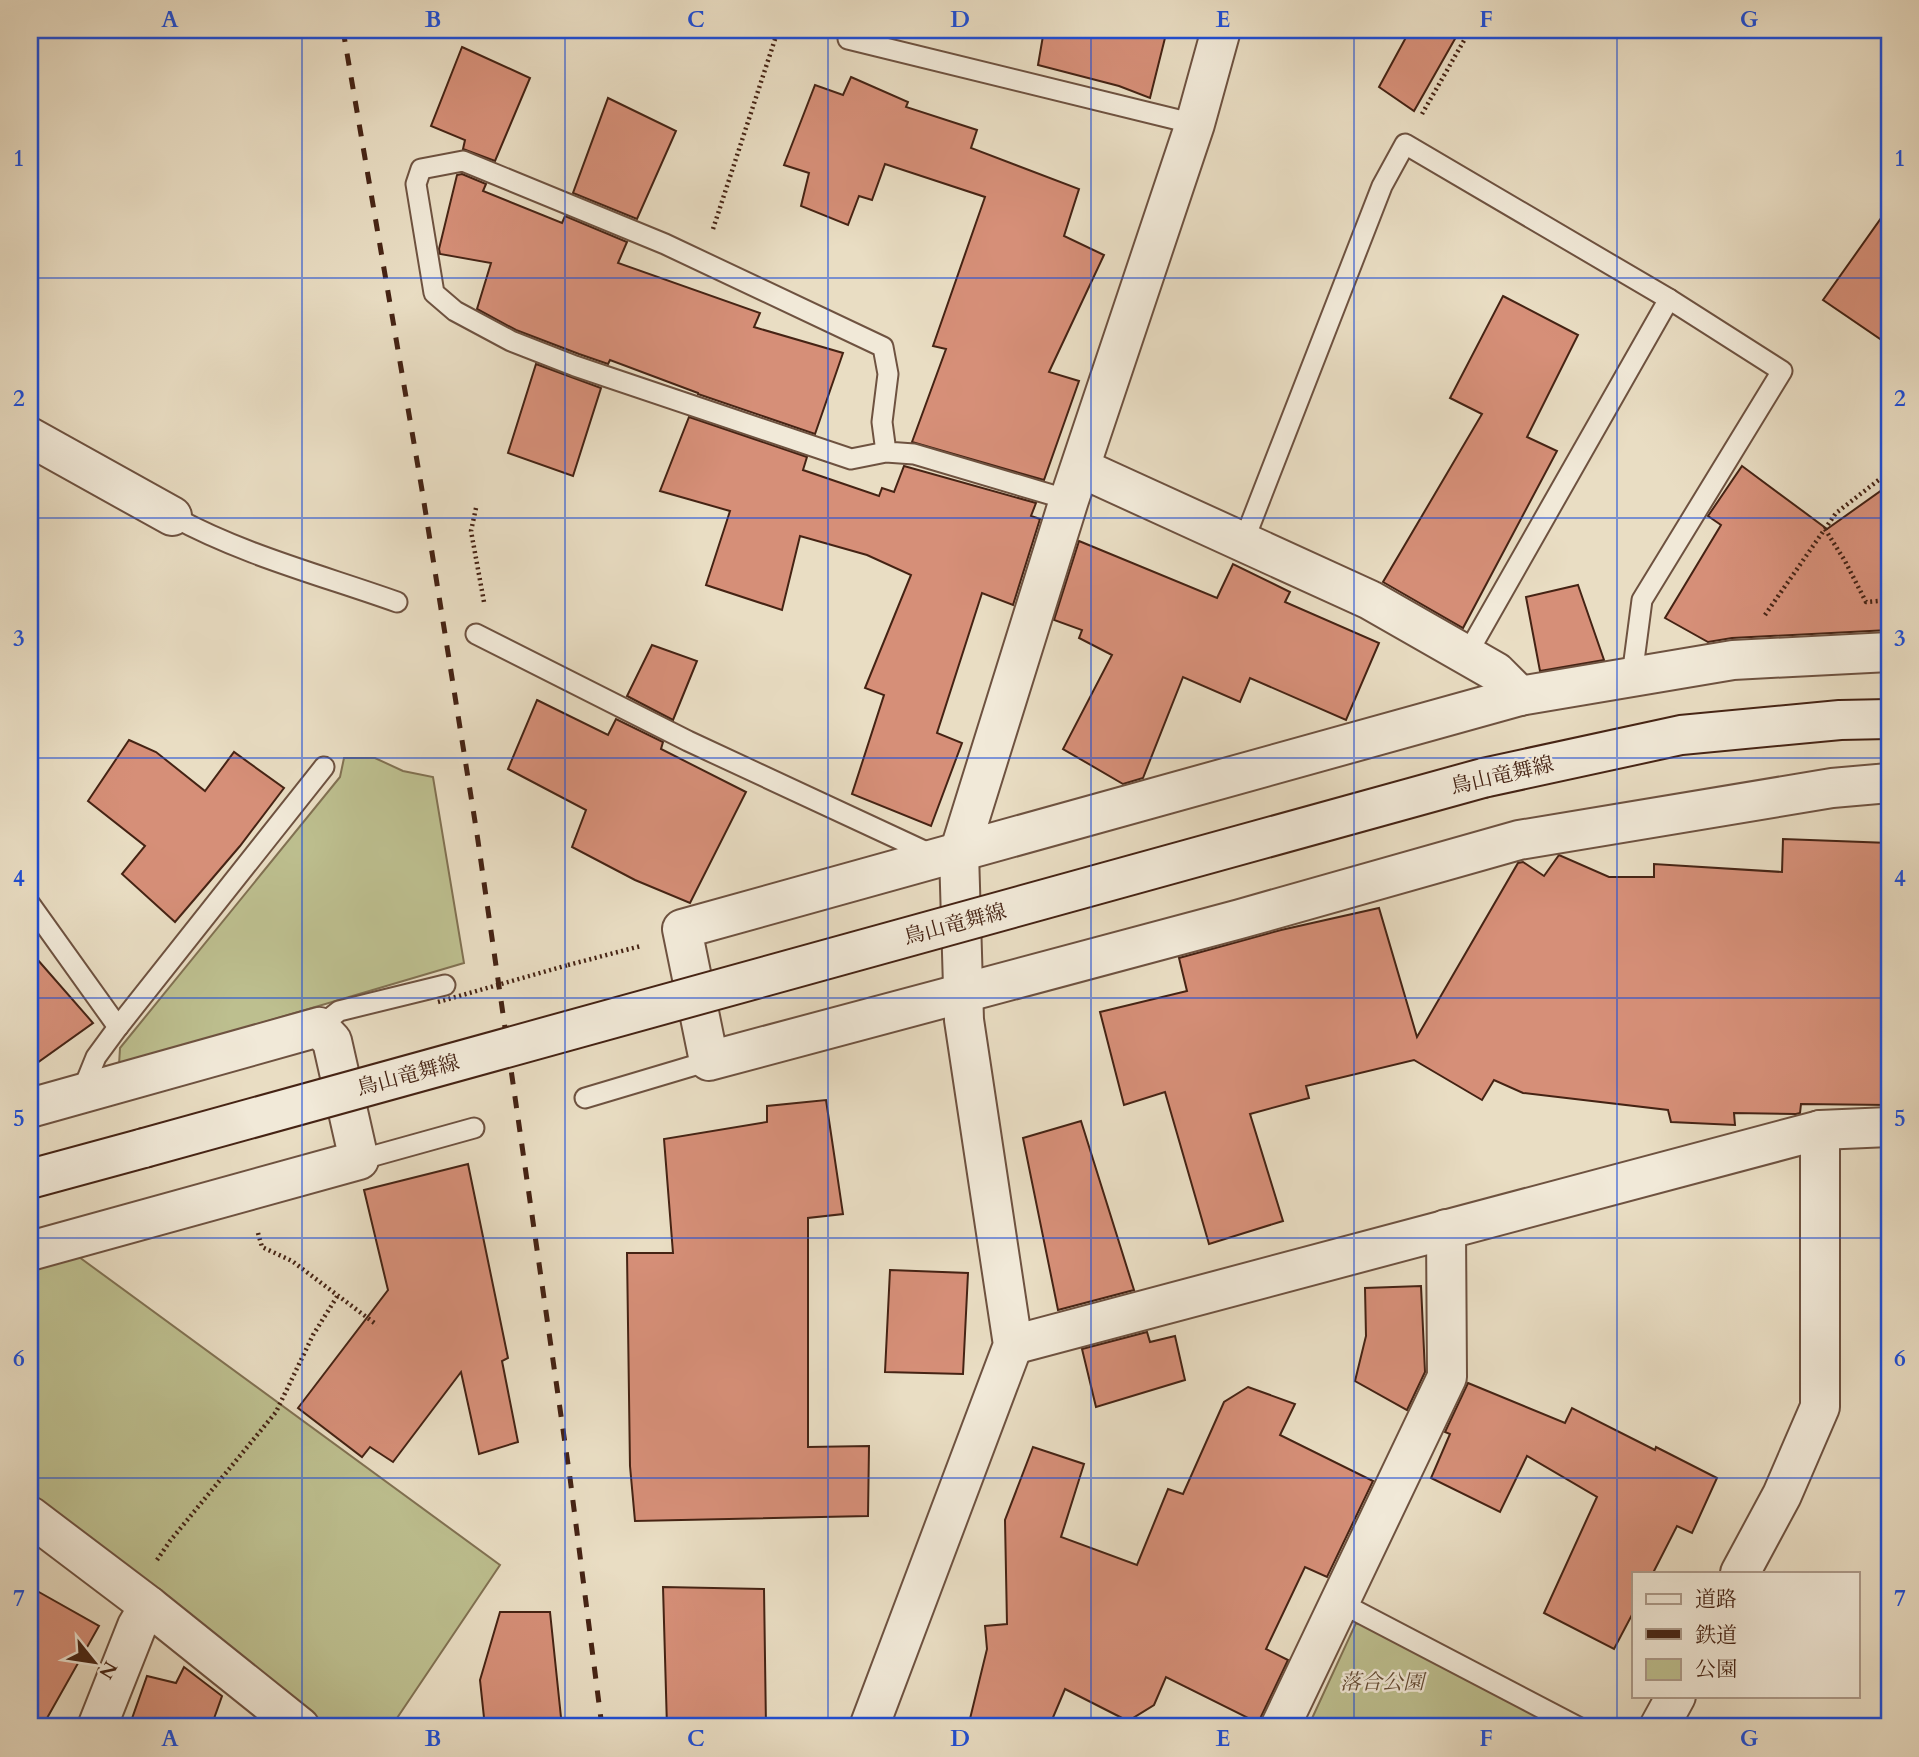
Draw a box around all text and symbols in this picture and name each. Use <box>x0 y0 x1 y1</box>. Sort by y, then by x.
text: A <box>161 4 179 35</box>
text: B <box>425 4 441 35</box>
text: C <box>687 4 705 35</box>
text: D <box>950 4 970 35</box>
text: E <box>1216 4 1230 35</box>
text: F <box>1479 4 1493 35</box>
text: G <box>1740 4 1759 35</box>
text: 1 <box>13 143 25 174</box>
text: 1 <box>1894 143 1906 174</box>
text: 2 <box>13 383 25 414</box>
text: 2 <box>1894 383 1906 414</box>
text: 3 <box>13 623 25 654</box>
text: 3 <box>1894 623 1906 654</box>
street label: 鳥山竜舞線 <box>1448 750 1557 801</box>
text: 4 <box>13 863 25 894</box>
text: 4 <box>1894 863 1906 894</box>
street label: 鳥山竜舞線 <box>901 897 1010 952</box>
street label: 鳥山竜舞線 <box>354 1048 463 1103</box>
text: 5 <box>13 1103 25 1134</box>
text: 5 <box>1894 1103 1906 1134</box>
text: 6 <box>13 1343 25 1374</box>
text: 6 <box>1894 1343 1906 1374</box>
legend <box>1632 1572 1860 1698</box>
text: 7 <box>13 1583 25 1614</box>
text: 7 <box>1894 1583 1906 1614</box>
text: 道路 <box>1695 1585 1737 1614</box>
text: 鉄道 <box>1695 1621 1737 1650</box>
north arrow <box>60 1628 130 1698</box>
text: 公園 <box>1695 1655 1737 1684</box>
text: N <box>92 1656 123 1684</box>
park label: 落合公園 <box>1340 1668 1427 1697</box>
text: A <box>161 1723 179 1754</box>
text: B <box>425 1723 441 1754</box>
text: C <box>687 1723 705 1754</box>
text: D <box>950 1723 970 1754</box>
text: E <box>1216 1723 1230 1754</box>
text: F <box>1479 1723 1493 1754</box>
text: G <box>1740 1723 1759 1754</box>

